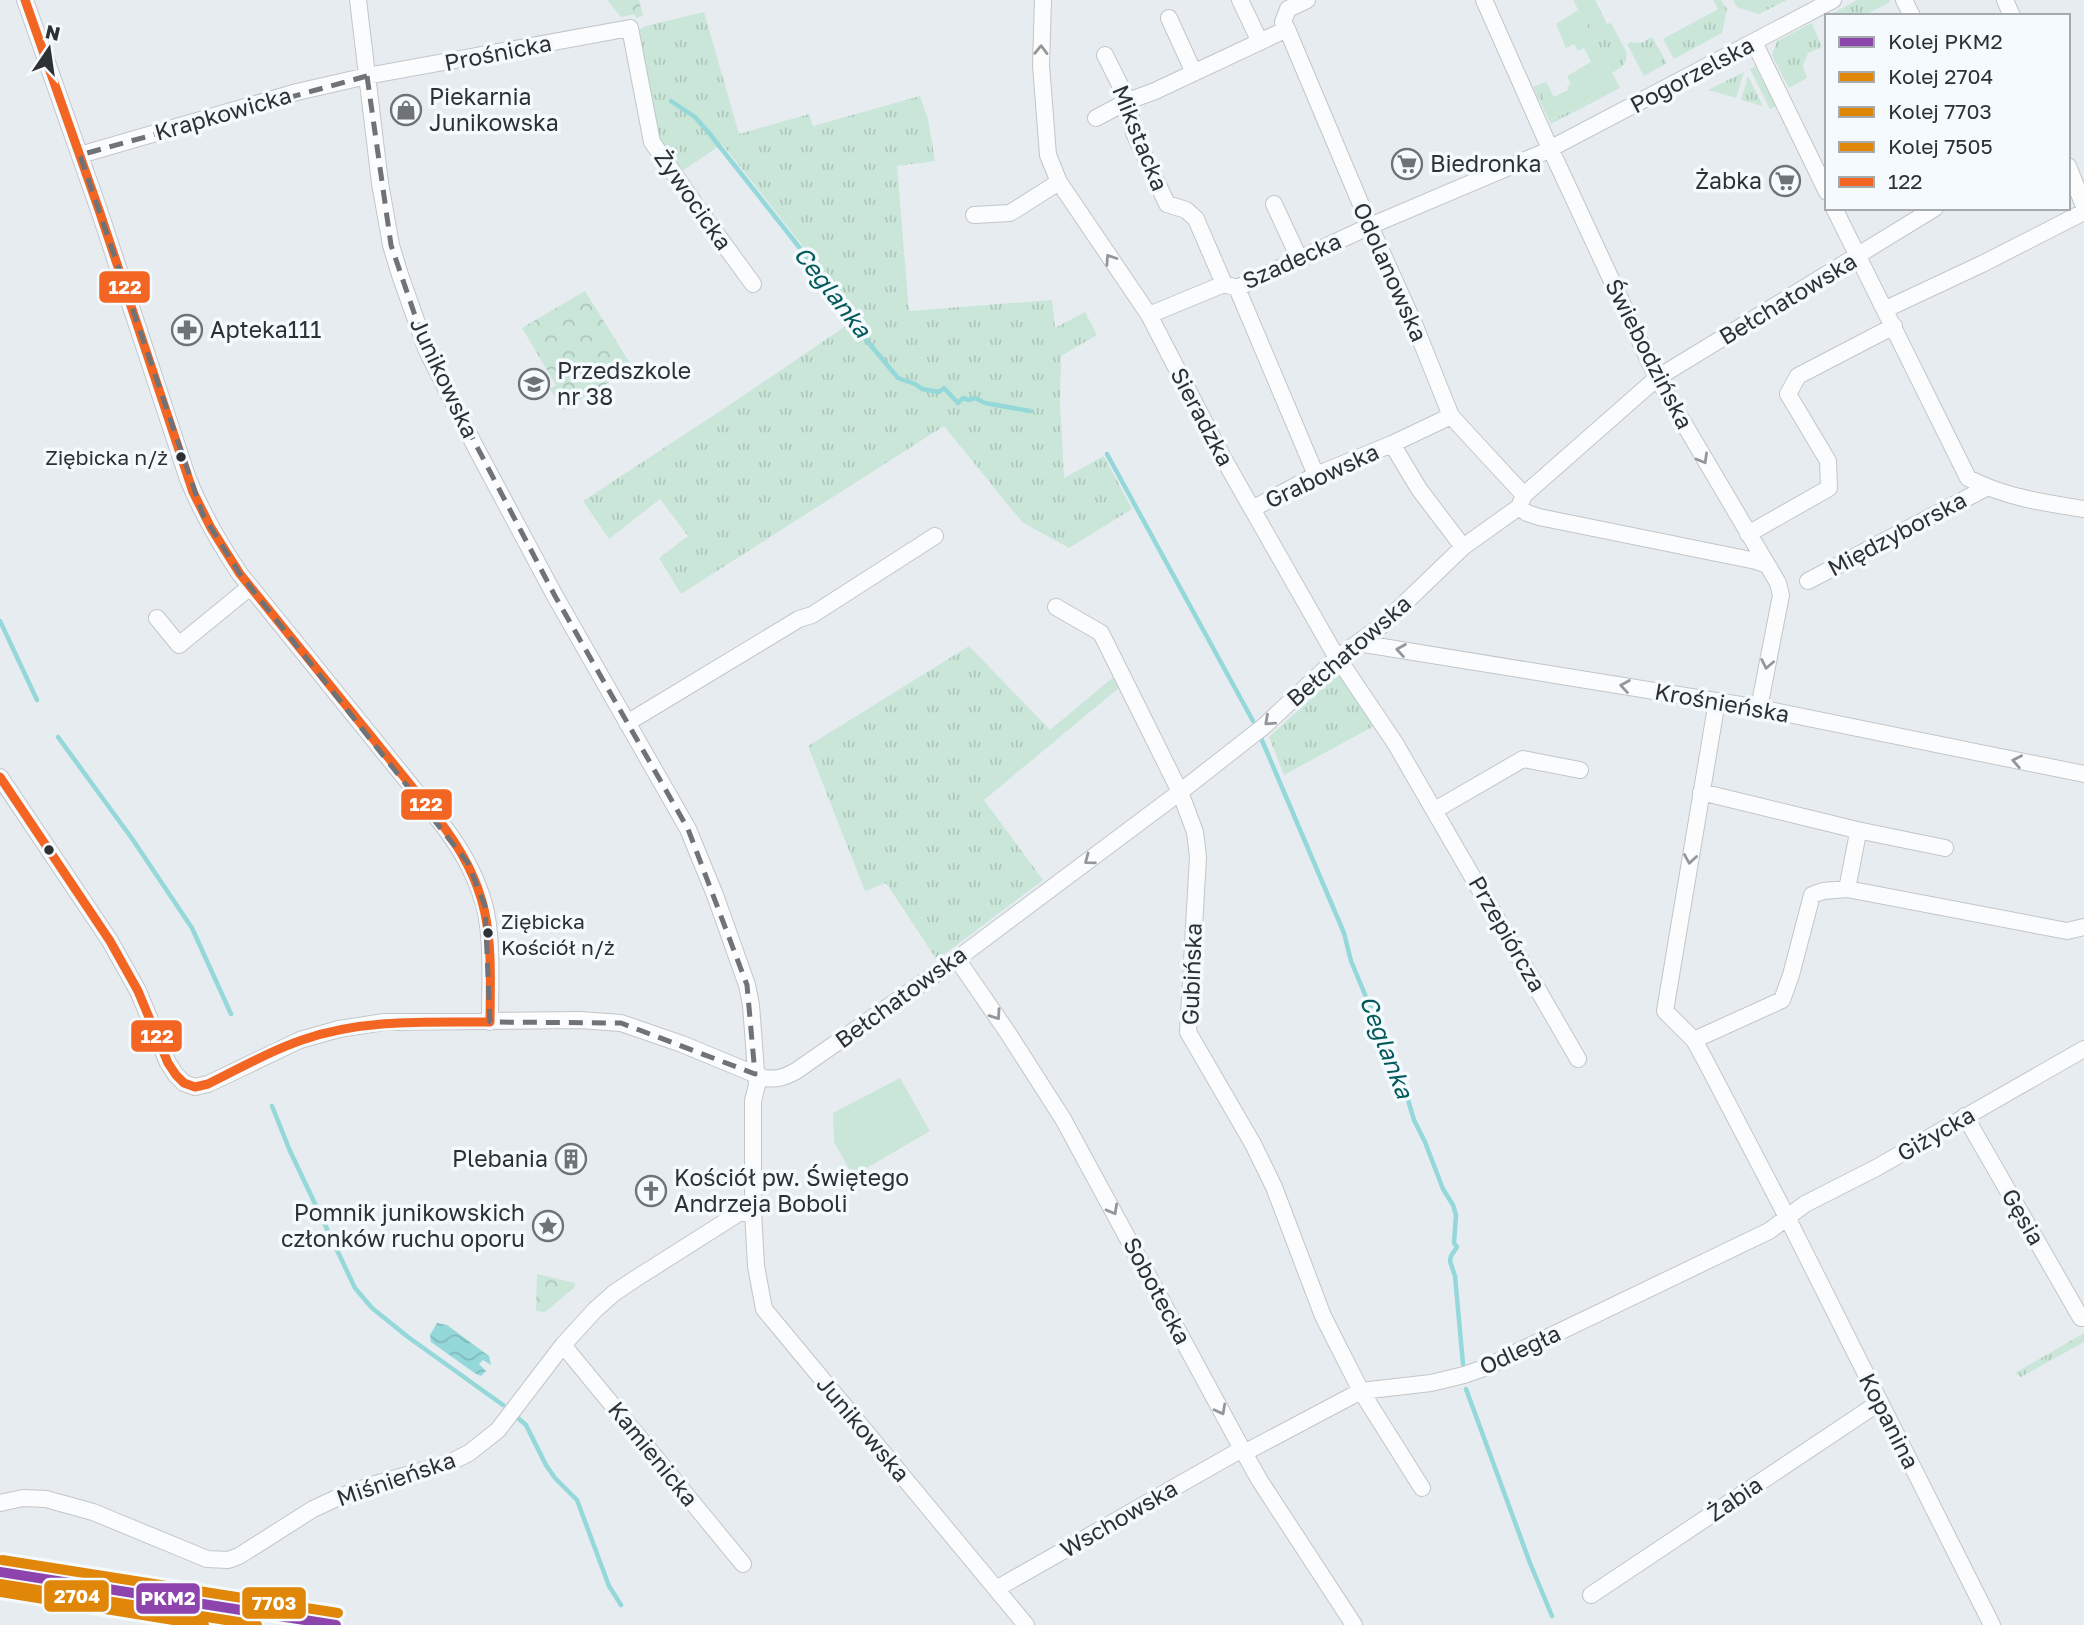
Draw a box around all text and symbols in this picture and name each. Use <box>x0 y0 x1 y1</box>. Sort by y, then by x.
north arrow <box>14 14 84 84</box>
legend <box>1825 14 2070 210</box>
text: N <box>43 19 63 45</box>
street label: Prośnicka <box>442 28 554 76</box>
text: Kolej PKM2 <box>1888 28 2003 54</box>
street label: Pogorzelska <box>1625 30 1758 118</box>
one-way arrow <box>1034 44 1049 55</box>
text: Kolej 2704 <box>1888 63 1993 89</box>
street label: Krapkowicka <box>151 80 294 146</box>
street label: Mikstacka <box>1107 81 1175 195</box>
place label: Piekarnia Junikowska <box>429 82 559 136</box>
shop icon: Piekarnia Junikowska <box>389 93 423 127</box>
text: Kolej 7703 <box>1888 98 1992 124</box>
text: Kolej 7505 <box>1888 133 1993 159</box>
street label: Żywocicka <box>649 144 739 255</box>
supermarket icon: Biedronka <box>1390 147 1424 181</box>
place label: Biedronka <box>1430 149 1542 177</box>
supermarket icon: Żabka <box>1768 164 1802 198</box>
place label: Żabka <box>1695 166 1762 194</box>
text: 122 <box>1888 168 1923 194</box>
street label: Odolanowska <box>1348 198 1434 346</box>
street label: Szadecka <box>1238 226 1345 294</box>
water label: Ceglanka <box>788 240 879 344</box>
street label: Bełchatowska <box>1714 246 1861 350</box>
one-way arrow <box>1106 254 1118 267</box>
line badge: 122 <box>98 270 151 304</box>
street label: Świebodzińska <box>1600 274 1700 433</box>
text: 122 <box>109 275 141 298</box>
pharmacy icon: Apteka111 <box>170 313 204 347</box>
street label: Junikowska <box>405 313 485 442</box>
place label: Apteka111 <box>210 315 321 343</box>
place label: Przedszkole nr 38 <box>557 356 691 410</box>
street label: Sieradzka <box>1165 362 1241 471</box>
school or university icon: Przedszkole nr 38 <box>517 367 551 401</box>
street label: Grabowska <box>1260 437 1383 514</box>
place label: Ziębicka n/ż <box>45 444 168 470</box>
marker: Ziębicka n/ż <box>174 450 188 464</box>
one-way arrow <box>1695 451 1708 464</box>
street label: Międzyborska <box>1822 485 1971 581</box>
street label: Bełchatowska <box>1281 589 1416 712</box>
one-way arrow <box>1395 643 1406 658</box>
one-way arrow <box>1761 658 1776 670</box>
street label: Krośnieńska <box>1653 676 1792 728</box>
one-way arrow <box>1619 679 1631 694</box>
one-way arrow <box>1264 713 1277 725</box>
one-way arrow <box>2011 754 2023 769</box>
line badge: 122 <box>400 788 453 821</box>
text: 122 <box>410 792 442 815</box>
unlabelled marker <box>42 843 56 857</box>
one-way arrow <box>1084 851 1097 864</box>
one-way arrow <box>1683 853 1698 865</box>
street label: Przepiórcza <box>1463 870 1552 997</box>
place label: Ziębicka Kościół n/ż <box>501 908 615 960</box>
street label: Gubińska <box>1175 922 1207 1026</box>
marker: Ziębicka Kościół n/ż <box>481 926 495 940</box>
street label: Bełchatowska <box>829 939 971 1053</box>
water label: Ceglanka <box>1354 991 1421 1104</box>
one-way arrow <box>988 1007 1000 1020</box>
line badge: 122 <box>130 1019 183 1053</box>
text: 122 <box>141 1024 173 1047</box>
street label: Giżycka <box>1892 1100 1979 1167</box>
building icon: Plebania <box>554 1142 588 1176</box>
place label: Plebania <box>452 1144 548 1172</box>
place label: Kościół pw. Świętego Andrzeja Boboli <box>674 1163 909 1217</box>
church icon: Kościół pw. Świętego Andrzeja Boboli <box>634 1174 668 1208</box>
street label: Gęsia <box>1997 1183 2051 1250</box>
place label: Pomnik junikowskich członków ruchu oporu <box>281 1198 525 1252</box>
one-way arrow <box>1105 1202 1118 1215</box>
place icon: Pomnik junikowskich członków ruchu oporu <box>531 1209 565 1243</box>
street label: Sobotecka <box>1118 1232 1198 1349</box>
street label: Odległa <box>1474 1318 1565 1380</box>
street label: Kopanina <box>1854 1368 1926 1473</box>
street label: Junikowska <box>811 1370 916 1487</box>
street label: Kamienicka <box>603 1395 705 1512</box>
one-way arrow <box>1212 1403 1226 1415</box>
street label: Miśnieńska <box>333 1445 459 1511</box>
street label: Żabia <box>1702 1470 1767 1527</box>
street label: Wschowska <box>1055 1473 1182 1563</box>
line badge: 2704 <box>43 1579 110 1613</box>
line badge: PKM2 <box>135 1582 201 1615</box>
text: 2704 <box>54 1584 100 1607</box>
text: PKM2 <box>140 1586 196 1609</box>
line badge: 7703 <box>241 1586 307 1620</box>
text: 7703 <box>252 1591 296 1614</box>

